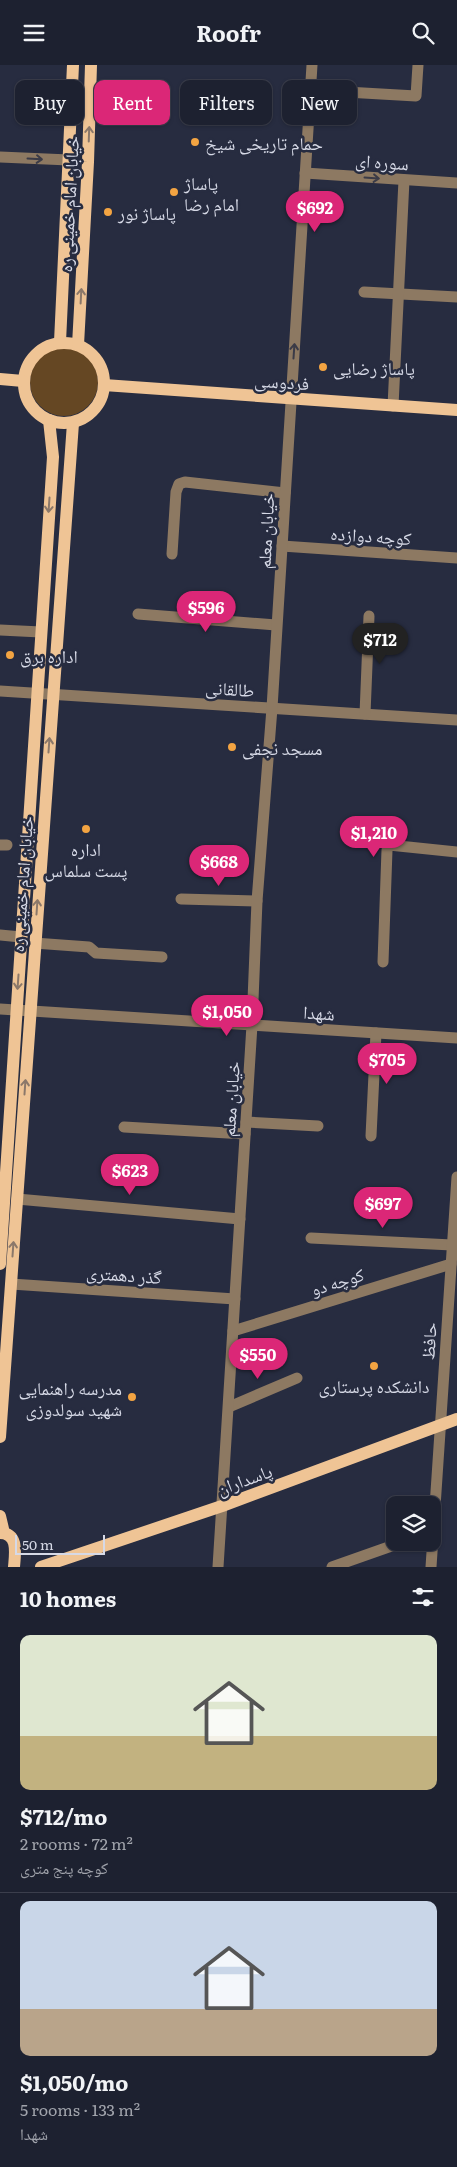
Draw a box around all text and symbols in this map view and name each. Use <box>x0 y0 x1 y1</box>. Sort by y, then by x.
text: Roofr <box>196 16 261 49</box>
icon: menu <box>20 19 48 47</box>
icon: search <box>409 19 437 47</box>
chip: Buy <box>15 80 84 125</box>
chip: Rent <box>94 80 170 125</box>
chip: Filters <box>180 80 272 125</box>
chip: New <box>282 80 357 125</box>
one-way arrow <box>84 126 94 142</box>
place label: حمام تاریخی شیخ <box>205 129 323 156</box>
street label: خیابان امام خمینی ره <box>51 135 85 273</box>
marker: حمام تاریخی شیخ <box>189 136 201 148</box>
street label: سوره ای <box>354 146 410 176</box>
one-way arrow <box>26 154 42 163</box>
place label: پاساژ امام رضا <box>183 169 239 217</box>
one-way arrow <box>363 173 379 182</box>
marker: پاساژ امام رضا <box>168 186 180 198</box>
pin: $692 <box>285 191 345 233</box>
text: $692 <box>297 195 333 219</box>
place label: پاساژ نور <box>117 199 176 226</box>
marker: پاساژ نور <box>102 206 114 218</box>
one-way arrow <box>76 288 85 304</box>
one-way arrow <box>290 343 299 359</box>
place label: پاساژ رضایی <box>333 354 415 381</box>
marker: پاساژ رضایی <box>317 361 329 373</box>
street label: فردوسی <box>254 366 310 396</box>
street label: خیابان معلم <box>250 492 280 570</box>
one-way arrow <box>45 497 54 513</box>
street label: کوچه دوازده <box>330 519 413 551</box>
pin: $596 <box>176 591 236 633</box>
text: $596 <box>188 595 224 619</box>
pin: $712 <box>350 623 410 665</box>
text: $712 <box>363 627 397 651</box>
place label: اداره برق <box>20 642 78 669</box>
marker: اداره برق <box>4 649 16 661</box>
street label: طالقانی <box>205 673 255 703</box>
place label: مسجد نجفی <box>242 734 323 761</box>
one-way arrow <box>45 738 54 754</box>
marker: مسجد نجفی <box>226 741 238 753</box>
street label: خیابان امام خمینی ره <box>3 815 39 953</box>
pin: $1,210 <box>333 815 415 858</box>
text: $1,210 <box>351 820 397 844</box>
marker: اداره پست سلماس <box>80 823 92 835</box>
place label: اداره پست سلماس <box>45 835 127 883</box>
pin: $668 <box>189 845 249 887</box>
text: $668 <box>200 849 238 873</box>
one-way arrow <box>32 900 42 916</box>
one-way arrow <box>14 973 23 989</box>
pin: $1,050 <box>186 995 268 1037</box>
street label: شهدا <box>302 997 336 1027</box>
text: $1,050 <box>202 999 252 1023</box>
pin: $705 <box>357 1043 417 1085</box>
text: $705 <box>369 1047 405 1071</box>
street label: خیابان معلم <box>214 1060 246 1138</box>
one-way arrow <box>20 1079 30 1095</box>
pin: $623 <box>100 1153 160 1196</box>
text: $623 <box>112 1158 148 1182</box>
pin: $697 <box>353 1187 413 1229</box>
text: $697 <box>365 1191 401 1215</box>
one-way arrow <box>9 1241 18 1257</box>
street label: گذر دهمتری <box>85 1258 163 1290</box>
street label: کوچه دو <box>307 1260 368 1302</box>
street label: حافظ <box>413 1321 443 1361</box>
pin: $550 <box>228 1337 288 1380</box>
text: $550 <box>240 1342 276 1366</box>
marker: دانشکده پرستاری <box>368 1360 380 1372</box>
place label: دانشکده پرستاری <box>319 1372 429 1399</box>
place label: مدرسه راهنمایی شهید سولدوزی <box>19 1374 122 1422</box>
marker: مدرسه راهنمایی شهید سولدوزی <box>126 1391 138 1403</box>
street label: پاسداران <box>213 1457 275 1501</box>
map controls <box>386 1496 441 1551</box>
button: layers <box>386 1496 441 1551</box>
scale bar <box>15 1532 105 1555</box>
text: 50 m <box>22 1534 54 1554</box>
text: 10 homes <box>20 1582 116 1613</box>
icon: filters <box>409 1583 437 1611</box>
icon: home <box>184 1668 274 1758</box>
text: $712/mo <box>20 1800 107 1831</box>
text: 2 rooms · 72 m² <box>20 1831 133 1855</box>
text: کوچه پنج متری <box>20 1855 108 1879</box>
icon: home <box>184 1933 274 2023</box>
text: $1,050/mo <box>20 2066 128 2097</box>
text: 5 rooms · 133 m² <box>20 2097 140 2121</box>
text: شهدا <box>20 2121 48 2145</box>

